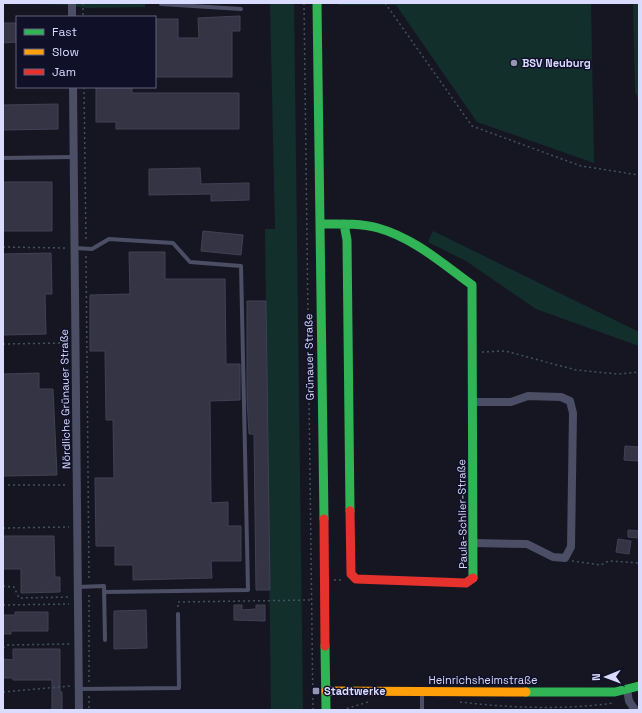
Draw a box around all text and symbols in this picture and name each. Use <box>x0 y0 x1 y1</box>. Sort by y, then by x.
legend <box>16 16 156 88</box>
text: Fast <box>52 24 77 40</box>
text: Slow <box>52 44 79 60</box>
place label: BSV Neuburg <box>522 56 591 70</box>
marker: BSV Neuburg <box>509 58 519 68</box>
text: Jam <box>52 64 76 80</box>
street label: Grünauer Straße <box>301 313 317 401</box>
street label: Nördliche Grünauer Straße <box>57 329 73 469</box>
street label: Paula-Schlier-Straße <box>454 459 470 569</box>
north arrow <box>586 657 626 697</box>
street label: Heinrichsheimstraße <box>429 673 537 687</box>
text: N <box>589 673 603 681</box>
place label: Stadtwerke <box>324 684 386 698</box>
marker: Stadtwerke <box>311 686 321 696</box>

